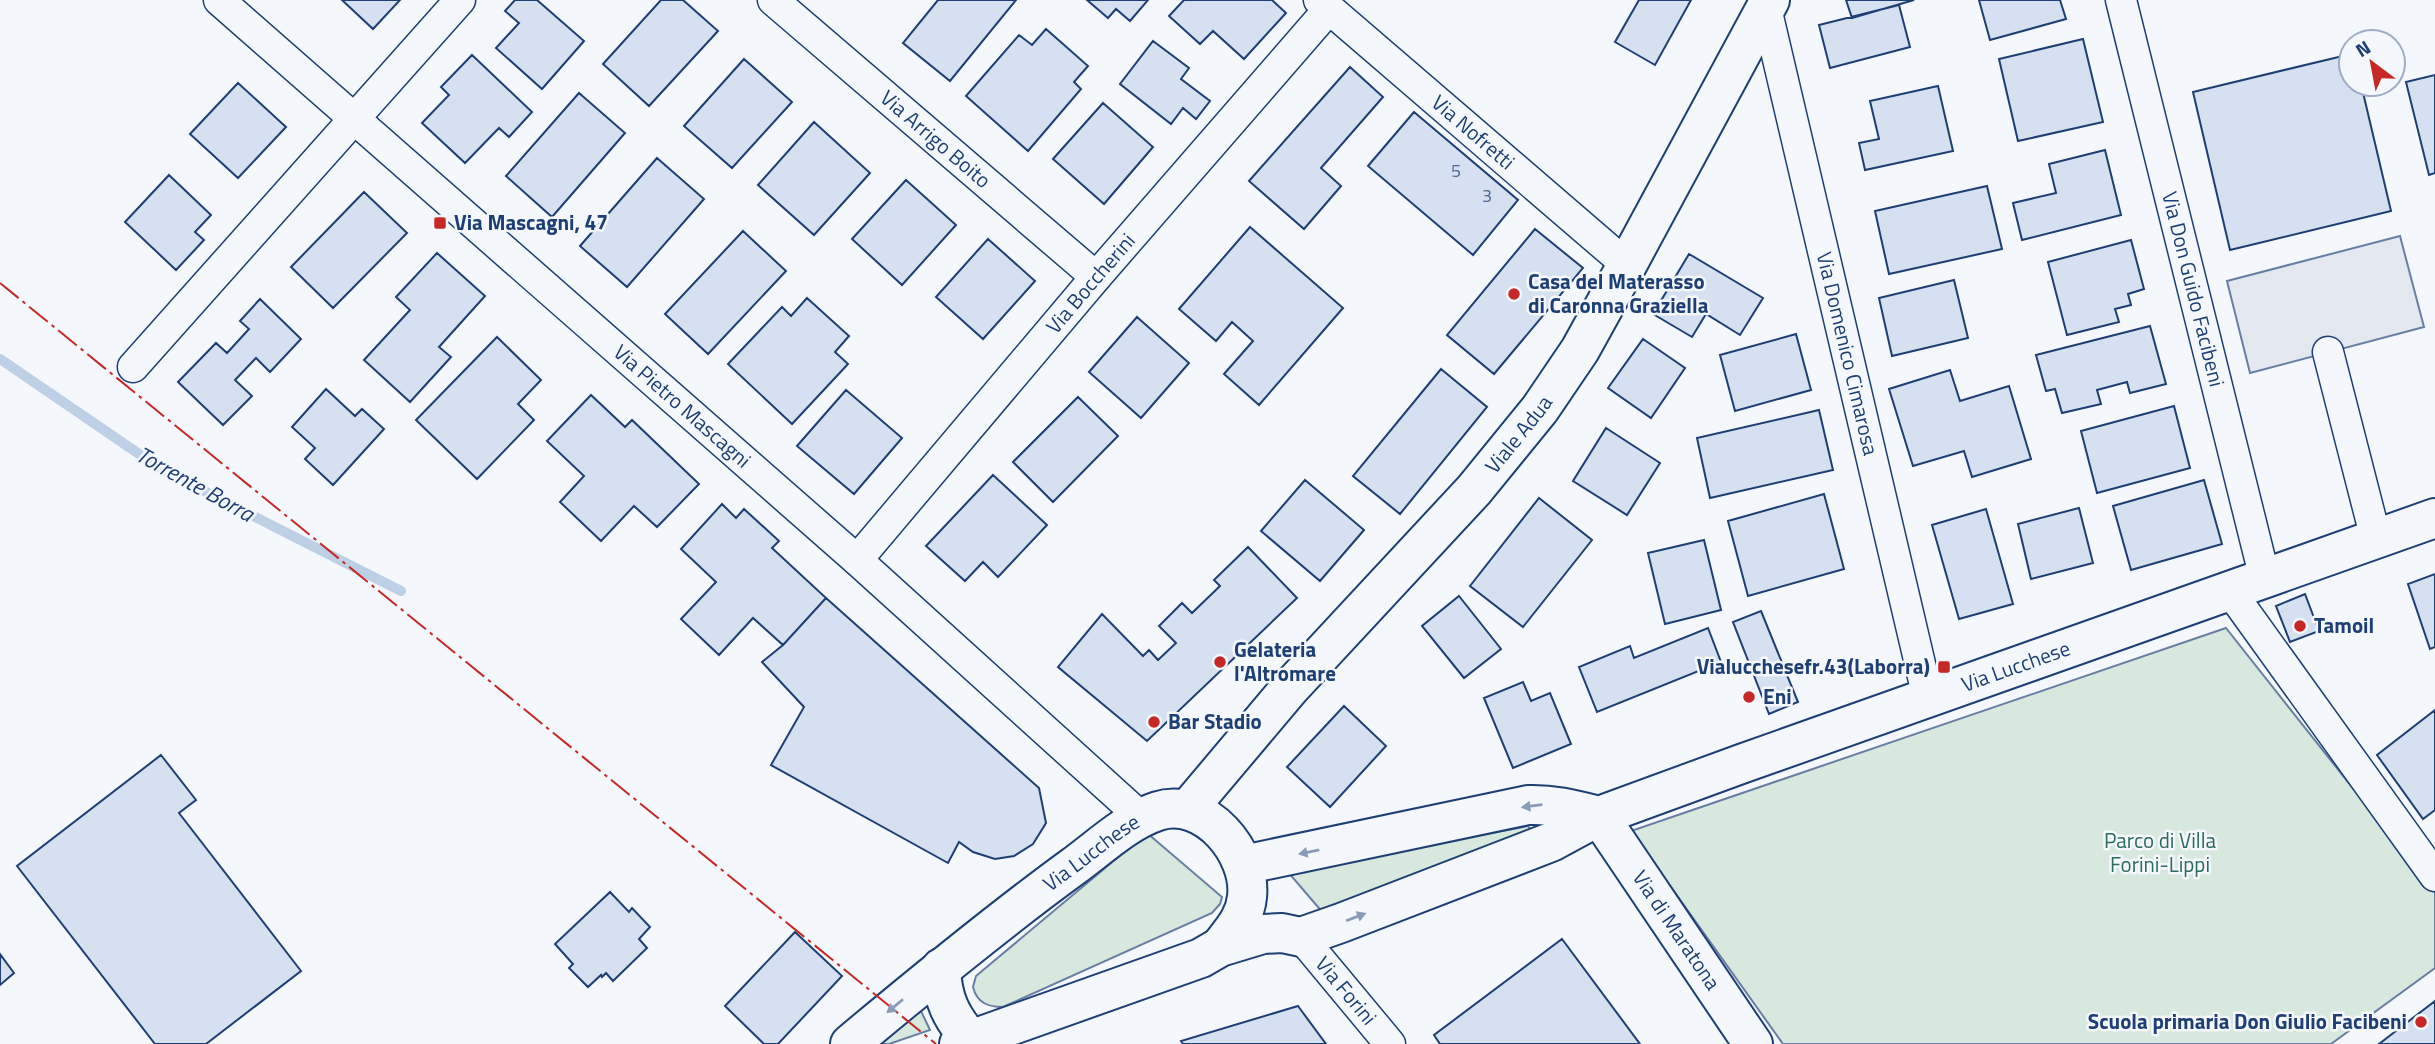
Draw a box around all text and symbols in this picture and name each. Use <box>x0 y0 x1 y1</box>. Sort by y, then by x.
north arrow <box>2337 28 2407 98</box>
text: N <box>2349 32 2376 64</box>
street label: Via Arrigo Boito <box>874 82 999 195</box>
street label: Via Nofretti <box>1425 87 1522 177</box>
house number: 5 <box>1451 157 1461 184</box>
house number: 3 <box>1482 182 1492 209</box>
street label: Via Don Guido Facibeni <box>2154 188 2234 390</box>
place label: Via Mascagni, 47 <box>454 206 608 238</box>
marker: Via Mascagni, 47 <box>432 215 448 231</box>
street label: Via Boccherini <box>1038 225 1142 340</box>
street label: Via Domenico Cimarosa <box>1809 248 1888 459</box>
place label: Casa del Materasso di Caronna Graziella <box>1528 265 1709 321</box>
marker: Casa del Materasso di Caronna Graziella <box>1506 286 1522 302</box>
street label: Via Pietro Mascagni <box>607 336 759 475</box>
street label: Viale Adua <box>1477 388 1560 480</box>
water label: Torrente Borra <box>130 437 262 531</box>
place label: Tamoil <box>2314 609 2374 641</box>
marker: Tamoil <box>2292 618 2308 634</box>
street label: Via Lucchese <box>1957 632 2074 700</box>
place label: Gelateria l'Altromare <box>1234 633 1336 689</box>
place label: Vialucchesefr.43(Laborra) <box>1697 650 1930 682</box>
marker: Gelateria l'Altromare <box>1212 654 1228 670</box>
marker: Vialucchesefr.43(Laborra) <box>1936 659 1952 675</box>
place label: Eni <box>1763 680 1792 712</box>
marker: Eni <box>1741 689 1757 705</box>
place label: Bar Stadio <box>1168 705 1262 737</box>
marker: Bar Stadio <box>1146 714 1162 730</box>
one-way arrow <box>1521 800 1543 811</box>
street label: Via Lucchese <box>1036 805 1145 899</box>
park label: Parco di Villa Forini-Lippi <box>2104 824 2216 880</box>
one-way arrow <box>1298 847 1320 858</box>
street label: Via di Maratona <box>1625 863 1729 997</box>
one-way arrow <box>1345 912 1366 923</box>
street label: Via Forini <box>1308 949 1385 1032</box>
one-way arrow <box>887 998 904 1013</box>
place label: Scuola primaria Don Giulio Facibeni <box>2088 1005 2407 1037</box>
marker: Scuola primaria Don Giulio Facibeni <box>2413 1014 2429 1030</box>

